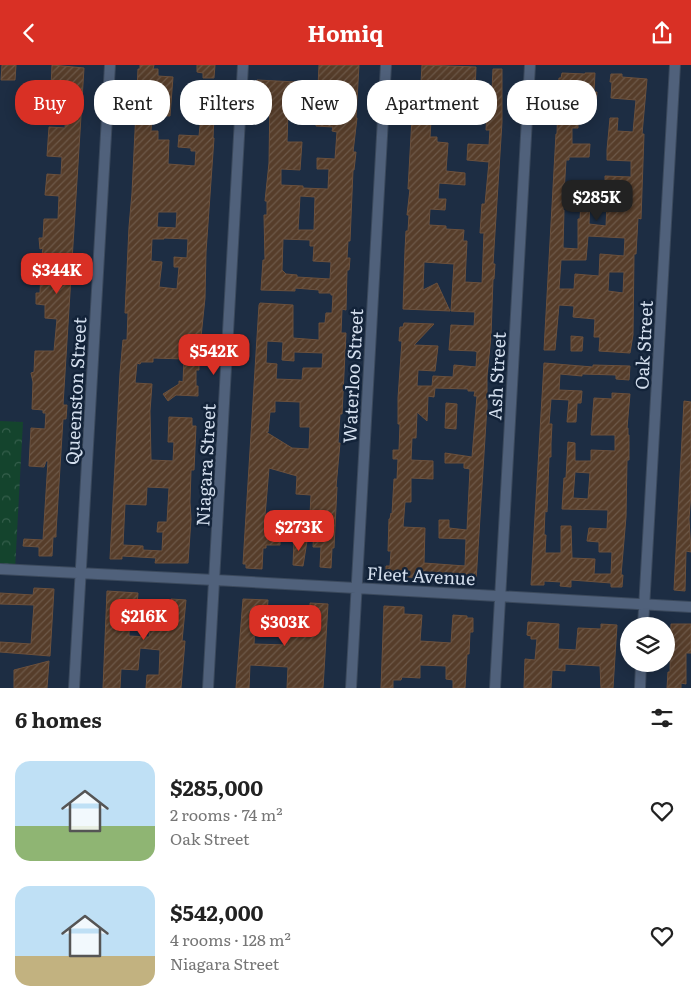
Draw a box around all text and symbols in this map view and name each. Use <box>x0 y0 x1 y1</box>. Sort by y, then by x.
text: Homiq <box>308 16 383 49</box>
icon: back <box>15 19 43 47</box>
icon: share <box>648 19 676 47</box>
chip: Buy <box>15 80 84 125</box>
chip: Rent <box>94 80 170 125</box>
chip: Filters <box>180 80 272 125</box>
chip: New <box>282 80 357 125</box>
chip: Apartment <box>367 80 497 125</box>
chip: House <box>507 80 597 125</box>
pin: $285K <box>562 179 632 222</box>
text: $285K <box>573 184 621 208</box>
pin: $344K <box>22 253 92 295</box>
text: $344K <box>32 257 82 281</box>
street label: Oak Street <box>627 299 659 390</box>
street label: Waterloo Street <box>335 307 369 444</box>
street label: Queenston Street <box>58 316 92 466</box>
street label: Ash Street <box>480 330 512 421</box>
pin: $542K <box>179 333 249 376</box>
text: $542K <box>189 338 239 362</box>
street label: Niagara Street <box>188 402 222 527</box>
pin: $273K <box>264 509 334 552</box>
text: $273K <box>275 514 323 538</box>
street label: Fleet Avenue <box>366 559 476 591</box>
pin: $216K <box>109 599 179 641</box>
text: $216K <box>121 603 167 627</box>
pin: $303K <box>250 605 320 647</box>
text: $303K <box>260 609 310 633</box>
map controls <box>620 617 675 672</box>
button: layers <box>620 617 675 672</box>
text: 6 homes <box>15 703 102 734</box>
icon: filters <box>648 704 676 732</box>
text: $285,000 <box>170 771 263 802</box>
icon: home <box>55 781 115 841</box>
icon: heart <box>648 797 676 825</box>
text: 2 rooms · 74 m² <box>170 802 283 826</box>
text: Oak Street <box>170 826 250 850</box>
text: $542,000 <box>170 896 264 927</box>
icon: home <box>55 906 115 966</box>
icon: heart <box>648 922 676 950</box>
text: 4 rooms · 128 m² <box>170 927 291 951</box>
text: Niagara Street <box>170 951 279 975</box>

